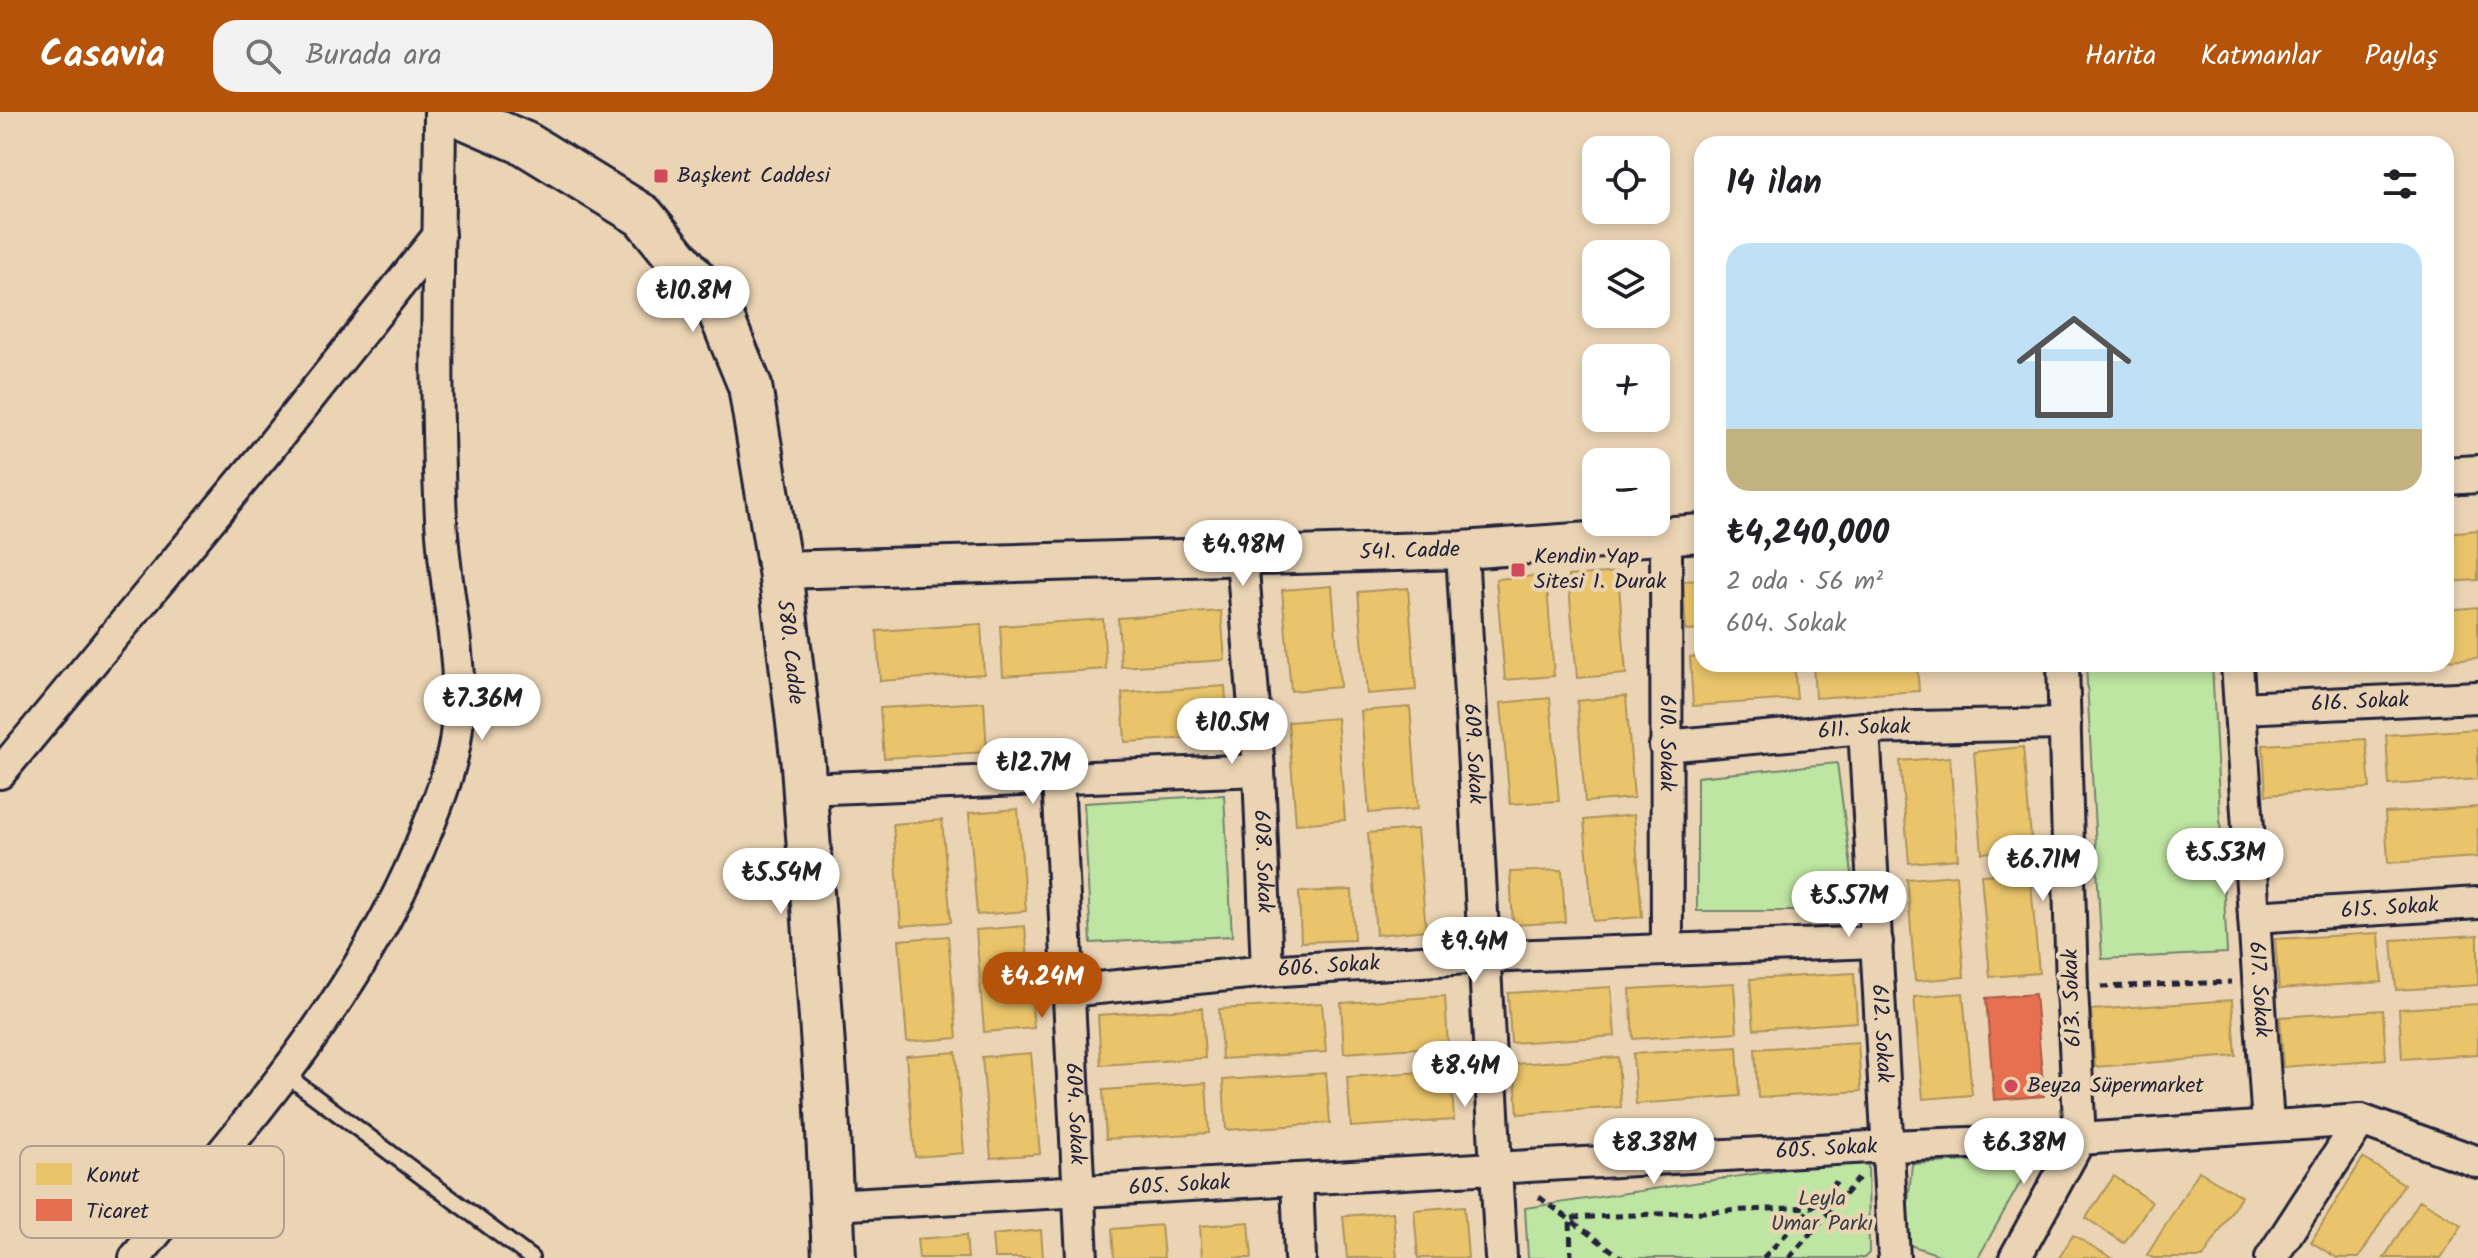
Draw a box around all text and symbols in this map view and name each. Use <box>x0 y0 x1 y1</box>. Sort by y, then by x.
search box <box>213 20 773 92</box>
text: Casavia <box>40 26 165 86</box>
text: Burada ara <box>305 32 442 80</box>
icon: search <box>241 34 285 78</box>
text: Harita <box>2085 34 2156 79</box>
text: Katmanlar <box>2200 34 2321 79</box>
text: Paylaş <box>2365 34 2438 79</box>
map controls <box>1582 136 1670 536</box>
button: locate <box>1582 136 1670 224</box>
text: 14 ilan <box>1726 157 1822 211</box>
place label: Başkent Caddesi <box>677 159 831 194</box>
icon: filters <box>2378 162 2422 206</box>
marker: Başkent Caddesi <box>652 167 670 185</box>
button: layers <box>1582 240 1670 328</box>
pin: ₺10.8M <box>628 266 758 334</box>
text: ₺10.8M <box>655 271 731 313</box>
icon: home <box>2002 295 2146 439</box>
button: + <box>1582 344 1670 432</box>
button: − <box>1582 448 1670 536</box>
text: ₺4,240,000 <box>1726 507 1889 561</box>
pin: ₺4.98M <box>1178 520 1308 588</box>
text: ₺4.98M <box>1202 525 1284 567</box>
street label: 541. Cadde <box>1359 533 1460 570</box>
place label: Kendin Yap Sitesi 1. Durak <box>1534 540 1667 600</box>
marker: Kendin Yap Sitesi 1. Durak <box>1509 561 1527 579</box>
text: 2 oda · 56 m² <box>1726 561 1883 603</box>
street label: 580. Cadde <box>766 598 813 707</box>
text: 604. Sokak <box>1726 603 1847 645</box>
pin: ₺7.36M <box>417 674 547 742</box>
text: ₺7.36M <box>442 679 522 721</box>
street label: 616. Sokak <box>2310 683 2410 722</box>
street label: 610. Sokak <box>1649 695 1684 792</box>
pin: ₺10.5M <box>1167 698 1297 766</box>
street label: 609. Sokak <box>1453 702 1493 806</box>
text: ₺10.5M <box>1195 703 1269 745</box>
street label: 611. Sokak <box>1816 710 1912 750</box>
pin: ₺12.7M <box>968 738 1098 806</box>
text: ₺12.7M <box>995 743 1071 785</box>
street label: 608. Sokak <box>1243 809 1282 914</box>
pin: ₺5.53M <box>2160 828 2290 896</box>
text: ₺5.53M <box>2185 833 2265 875</box>
pin: ₺6.71M <box>1978 835 2108 903</box>
text: ₺6.71M <box>2006 840 2080 882</box>
pin: ₺5.54M <box>716 848 846 916</box>
text: ₺5.54M <box>741 853 821 895</box>
pin: ₺5.57M <box>1784 871 1914 939</box>
text: ₺5.57M <box>1810 876 1888 918</box>
street label: 615. Sokak <box>2340 888 2440 929</box>
pin: ₺9.4M <box>1418 917 1530 985</box>
text: ₺9.4M <box>1440 922 1508 964</box>
street label: 617. Sokak <box>2238 940 2280 1039</box>
street label: 606. Sokak <box>1277 946 1382 988</box>
street label: 613. Sokak <box>2054 948 2092 1048</box>
pin: ₺4.24M <box>977 952 1107 1020</box>
text: ₺4.24M <box>1000 957 1084 999</box>
street label: 612. Sokak <box>1861 983 1902 1084</box>
pin: ₺8.4M <box>1409 1041 1521 1109</box>
text: ₺8.4M <box>1430 1046 1500 1088</box>
street label: 604. Sokak <box>1055 1062 1095 1166</box>
place label: Beyza Süpermarket <box>2027 1069 2204 1104</box>
marker: Beyza Süpermarket <box>2002 1077 2020 1095</box>
pin: ₺8.38M <box>1589 1118 1719 1186</box>
pin: ₺6.38M <box>1959 1118 2089 1186</box>
text: ₺8.38M <box>1611 1123 1697 1165</box>
text: ₺6.38M <box>1982 1123 2066 1165</box>
street label: 605. Sokak <box>1775 1129 1879 1170</box>
legend <box>20 1146 284 1238</box>
text: Konut <box>86 1159 140 1194</box>
street label: 605. Sokak <box>1128 1165 1232 1206</box>
park label: Leyla Umar Parkı <box>1771 1182 1873 1242</box>
text: Ticaret <box>86 1195 149 1230</box>

